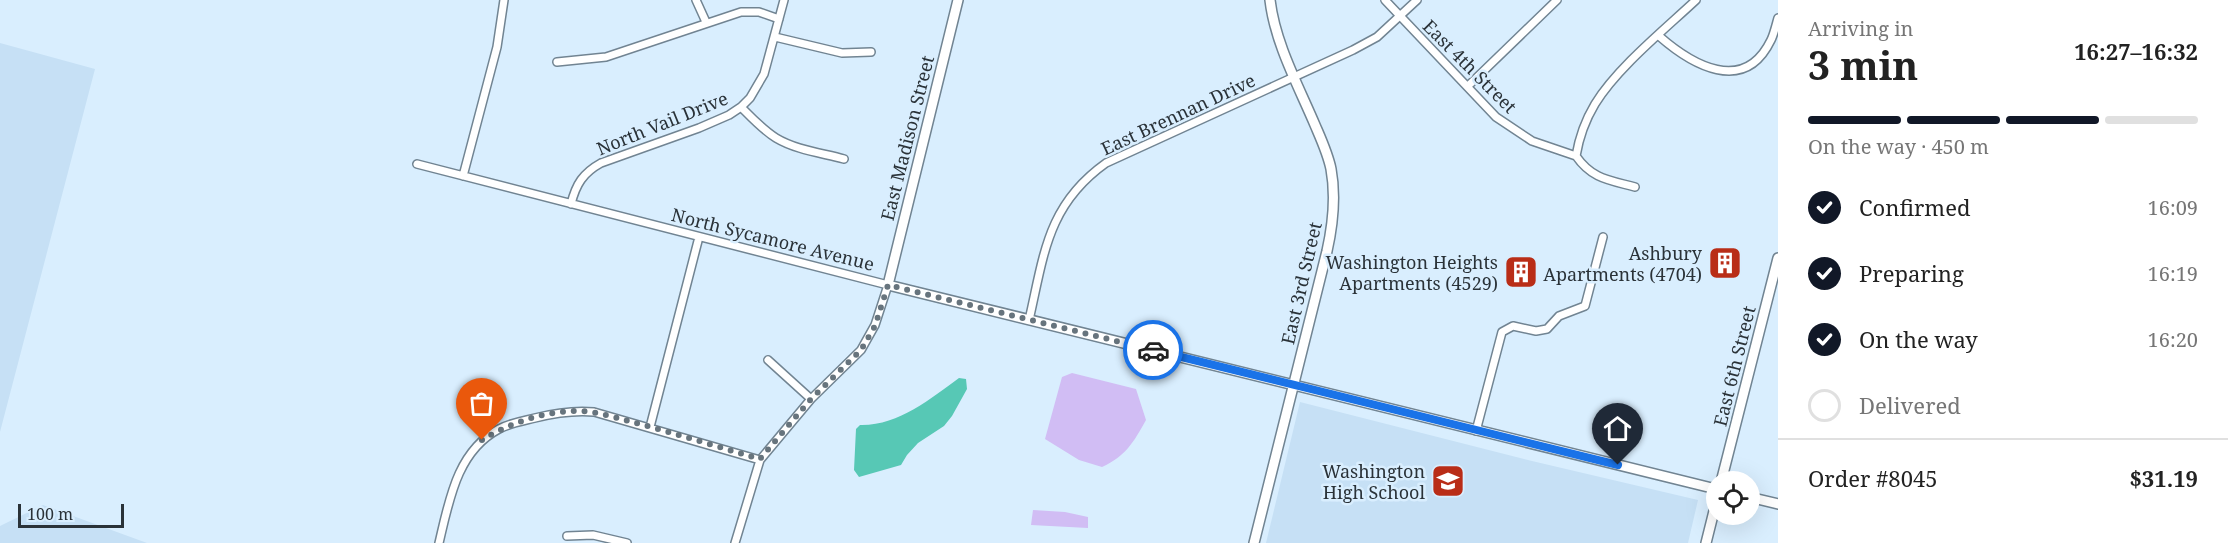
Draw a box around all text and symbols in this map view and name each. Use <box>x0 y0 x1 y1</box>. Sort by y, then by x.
street label: East 4th Street <box>1418 14 1522 118</box>
text: Arriving in <box>1808 15 1913 42</box>
text: 16:27–16:32 <box>2074 36 2198 66</box>
text: 3 min <box>1808 38 1918 91</box>
street label: East Madison Street <box>875 53 939 223</box>
street label: East Brennan Drive <box>1097 68 1259 160</box>
street label: North Vail Drive <box>593 86 731 160</box>
text: On the way · 450 m <box>1808 133 1989 160</box>
icon: check <box>1808 191 1841 224</box>
text: Confirmed <box>1859 192 1970 222</box>
text: 16:09 <box>2148 194 2198 221</box>
street label: North Sycamore Avenue <box>669 202 877 276</box>
street label: East 3rd Street <box>1275 219 1327 347</box>
place label: Ashbury Apartments (4704) <box>1543 241 1703 286</box>
building icon: Ashbury Apartments (4704) <box>1707 245 1743 281</box>
place label: Washington Heights Apartments (4529) <box>1325 250 1498 295</box>
building icon: Washington Heights Apartments (4529) <box>1503 254 1539 290</box>
icon: check <box>1808 257 1841 290</box>
text: Preparing <box>1859 258 1964 288</box>
text: 16:19 <box>2148 260 2198 287</box>
street label: East 6th Street <box>1707 303 1761 429</box>
courier <box>1123 320 1183 380</box>
icon: check <box>1808 323 1841 356</box>
text: On the way <box>1859 324 1978 354</box>
text: 16:20 <box>2148 326 2198 353</box>
icon: car <box>1137 334 1170 367</box>
pin <box>456 378 507 440</box>
icon: bag <box>465 387 498 420</box>
text: Delivered <box>1859 390 1961 420</box>
pin <box>1592 403 1643 465</box>
icon: home <box>1601 412 1634 445</box>
place label: Washington High School <box>1322 459 1425 504</box>
school or university icon: Washington High School <box>1430 463 1466 499</box>
text: Order #8045 <box>1808 463 1938 493</box>
text: $31.19 <box>2129 463 2198 493</box>
map controls <box>1706 471 1760 525</box>
button: locate <box>1706 471 1760 525</box>
scale bar <box>18 501 124 528</box>
text: 100 m <box>27 503 73 525</box>

